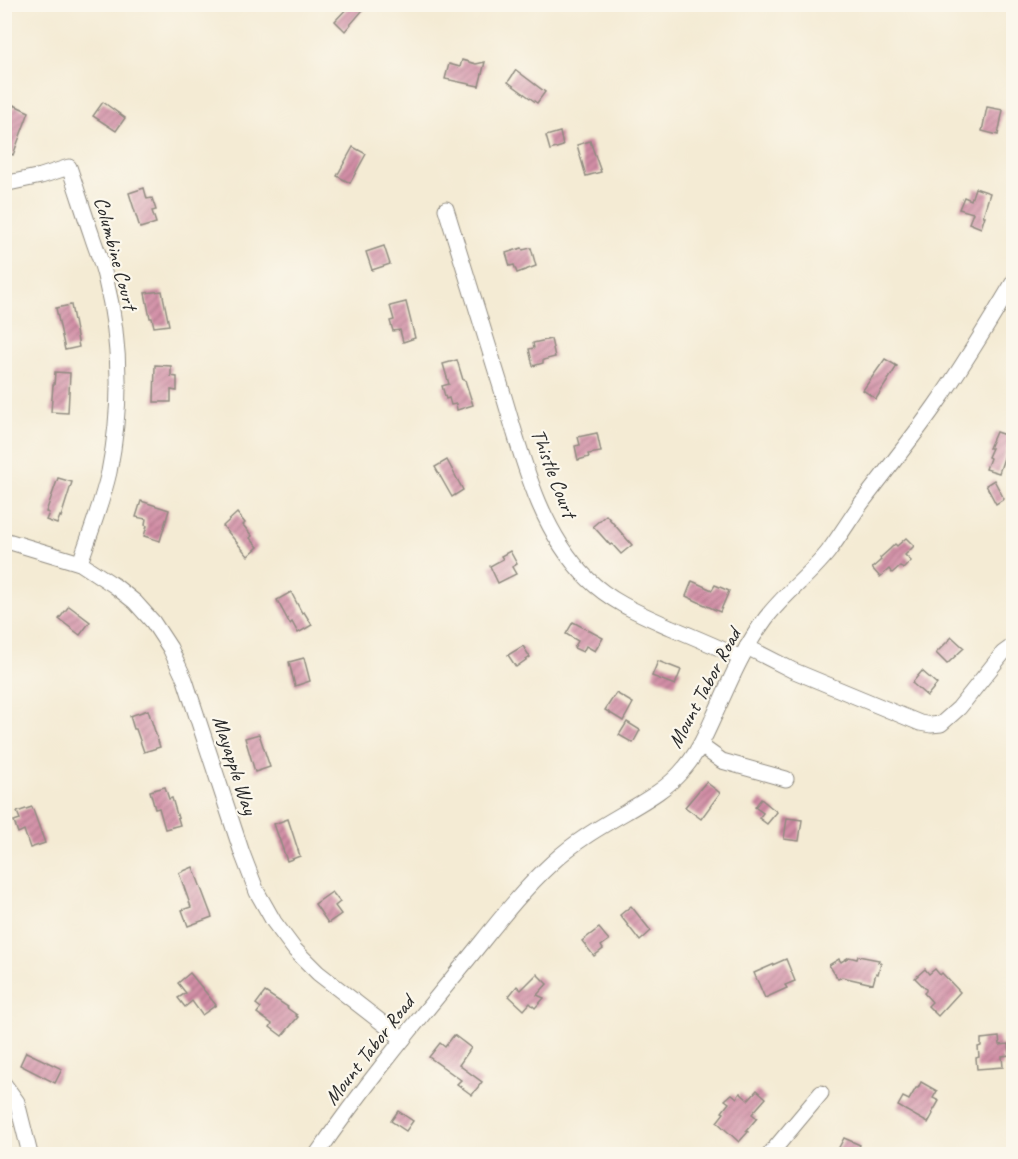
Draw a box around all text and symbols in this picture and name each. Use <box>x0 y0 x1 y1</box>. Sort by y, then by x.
street label: Columbine Court <box>88 194 144 315</box>
street label: Thistle Court <box>525 425 584 524</box>
street label: Mount Tabor Road <box>662 620 748 752</box>
street label: Mayapple Way <box>207 712 264 819</box>
street label: Mount Tabor Road <box>318 987 422 1110</box>

